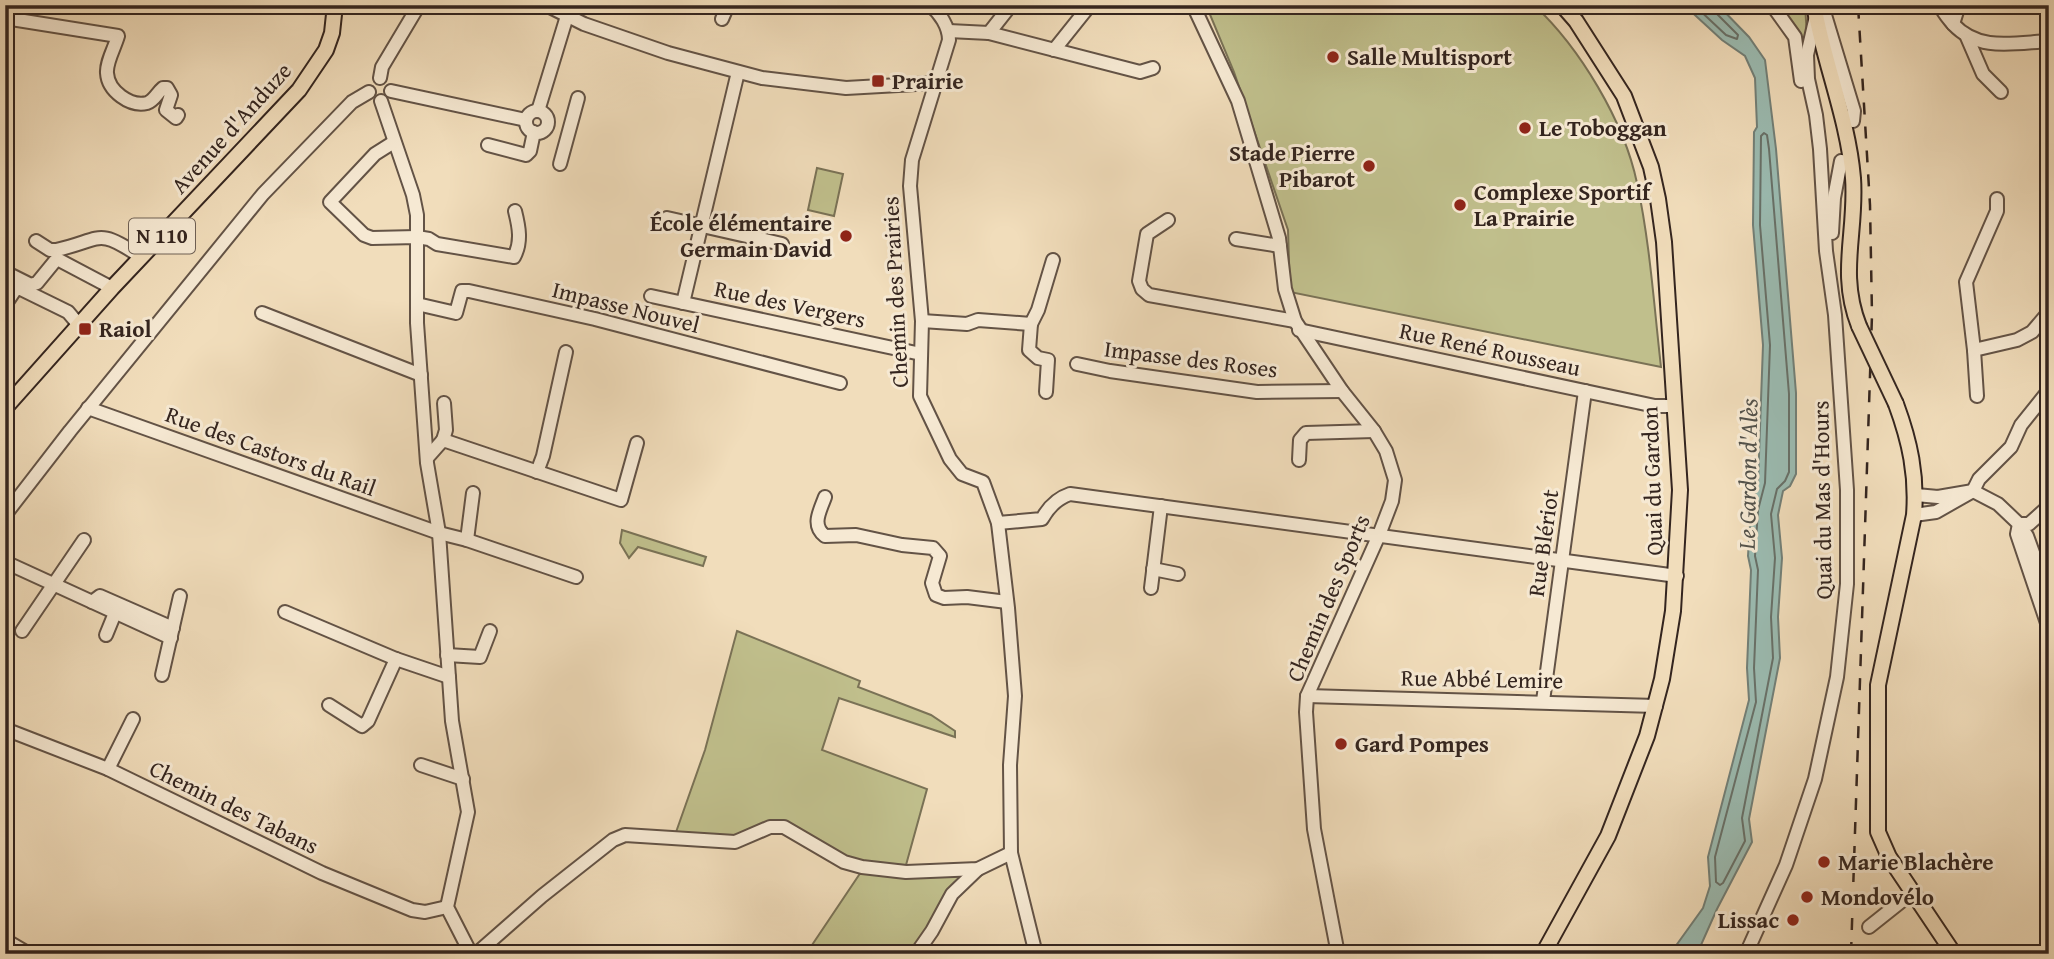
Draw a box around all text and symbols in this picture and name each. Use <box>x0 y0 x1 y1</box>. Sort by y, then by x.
place label: Salle Multisport <box>1347 40 1512 73</box>
marker: Salle Multisport <box>1325 49 1341 65</box>
street label: Avenue d'Anduze <box>163 55 299 201</box>
place label: Prairie <box>892 64 964 97</box>
marker: Prairie <box>870 73 886 89</box>
place label: Le Toboggan <box>1539 111 1667 144</box>
marker: Le Toboggan <box>1517 120 1533 136</box>
place label: Stade Pierre Pibarot <box>1229 136 1355 195</box>
marker: Stade Pierre Pibarot <box>1361 158 1377 174</box>
place label: Complexe Sportif La Prairie <box>1474 175 1653 234</box>
street label: Chemin des Prairies <box>873 196 916 389</box>
marker: Complexe Sportif La Prairie <box>1452 197 1468 213</box>
place label: École élémentaire Germain David <box>650 206 833 265</box>
road number: N 110 <box>129 218 195 254</box>
marker: École élémentaire Germain David <box>838 228 854 244</box>
street label: Rue des Vergers <box>712 271 869 336</box>
street label: Impasse Nouvel <box>549 272 703 341</box>
place label: Raiol <box>99 312 152 345</box>
street label: Rue René Rousseau <box>1397 313 1584 384</box>
marker: Raiol <box>77 321 93 337</box>
street label: Impasse des Roses <box>1102 331 1280 386</box>
street label: Rue des Castors du Rail <box>161 397 381 504</box>
water label: Le Gardon d'Alès <box>1729 398 1766 551</box>
street label: Quai du Mas d'Hours <box>1803 400 1840 600</box>
street label: Quai du Gardon <box>1632 406 1671 556</box>
street label: Rue Blériot <box>1519 487 1566 599</box>
street label: Chemin des Sports <box>1277 509 1378 687</box>
street label: Rue Abbé Lemire <box>1401 661 1563 696</box>
place label: Gard Pompes <box>1355 727 1489 760</box>
marker: Gard Pompes <box>1333 736 1349 752</box>
street label: Chemin des Tabans <box>144 751 324 862</box>
place label: Marie Blachère <box>1838 845 1993 878</box>
marker: Marie Blachère <box>1816 854 1832 870</box>
place label: Mondovélo <box>1821 880 1934 913</box>
marker: Mondovélo <box>1799 889 1815 905</box>
place label: Lissac <box>1718 903 1779 936</box>
marker: Lissac <box>1785 912 1801 928</box>

